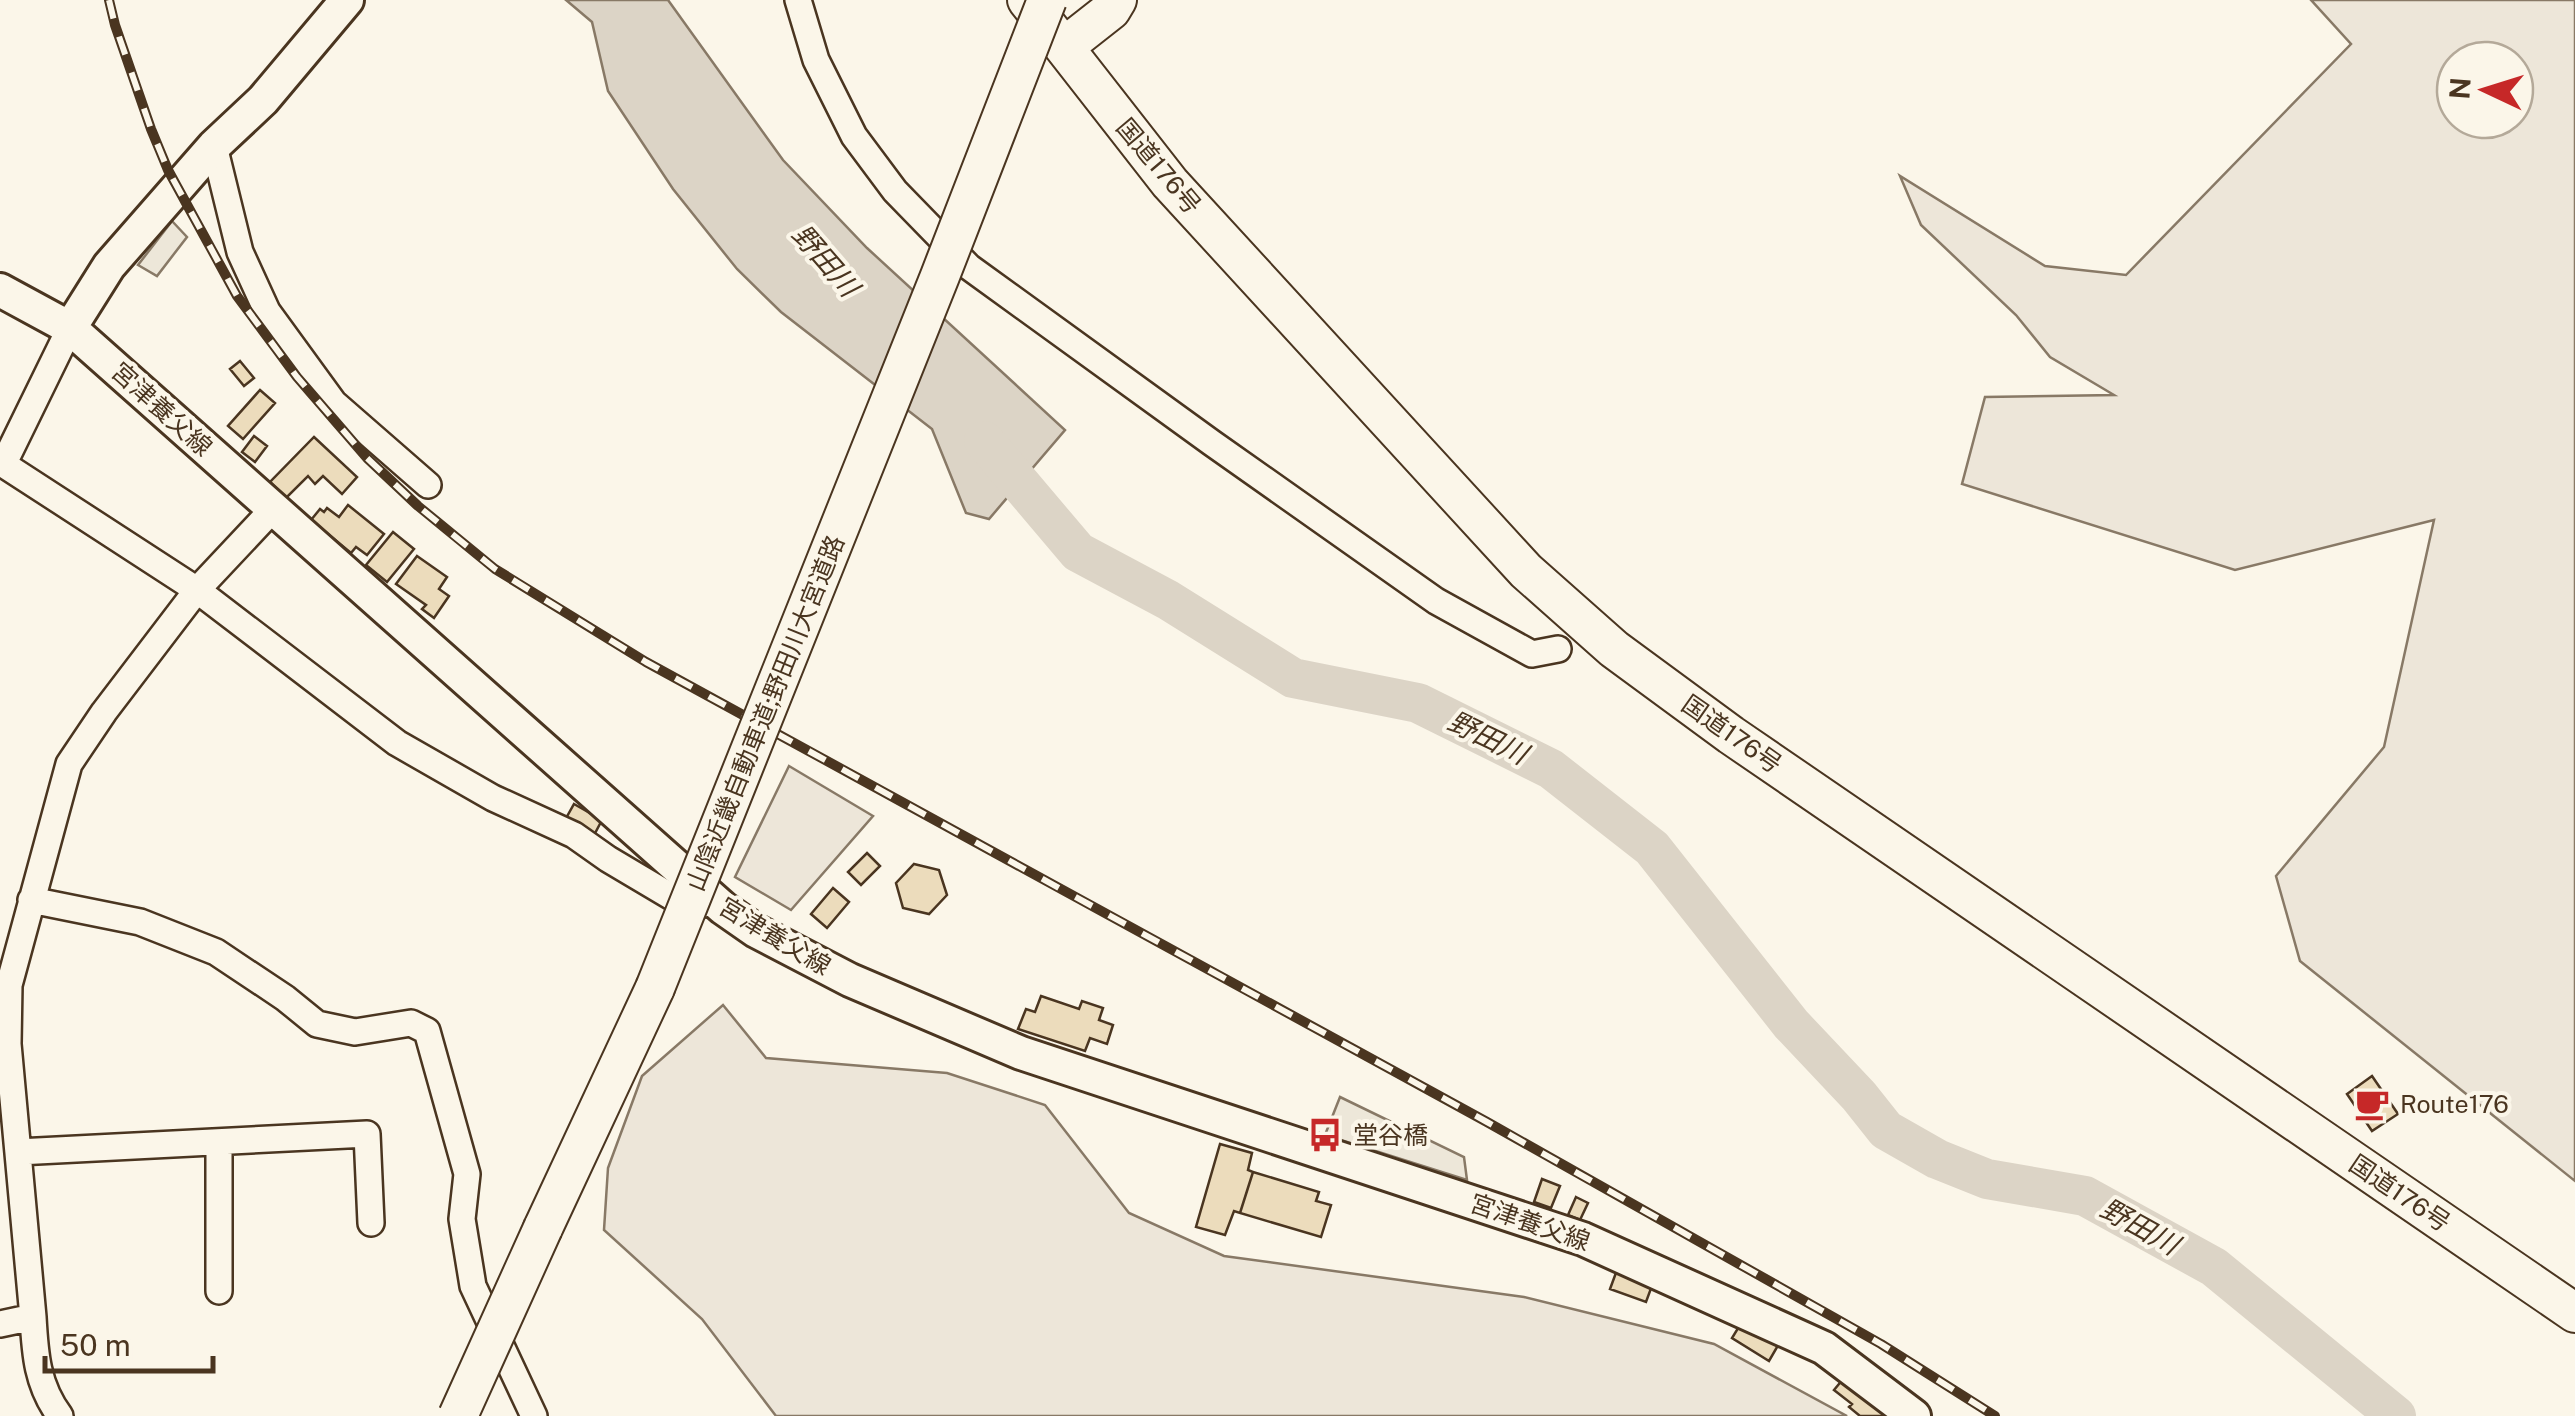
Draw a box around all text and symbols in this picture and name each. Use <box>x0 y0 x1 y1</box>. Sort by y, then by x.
north arrow <box>2435 40 2535 140</box>
text: N <box>2442 76 2477 100</box>
street label: 国道176号 <box>1110 112 1208 220</box>
water label: 野田川 <box>786 217 868 305</box>
street label: 宮津養父線 <box>106 356 218 462</box>
street label: 山陰近畿自動車道;野田川大宮道路 <box>680 531 850 895</box>
street label: 国道176号 <box>1676 689 1788 779</box>
water label: 野田川 <box>1443 704 1536 772</box>
street label: 宮津養父線 <box>714 891 836 981</box>
cafe icon: Route176 <box>2353 1085 2391 1123</box>
place label: Route176 <box>2400 1089 2509 1119</box>
bus stop icon: 堂谷橋 <box>1306 1116 1344 1154</box>
place label: 堂谷橋 <box>1353 1120 1428 1150</box>
street label: 国道176号 <box>2344 1148 2456 1238</box>
street label: 宮津養父線 <box>1466 1187 1594 1257</box>
water label: 野田川 <box>2095 1191 2187 1262</box>
scale bar <box>45 1311 212 1373</box>
text: 50 m <box>60 1327 131 1363</box>

